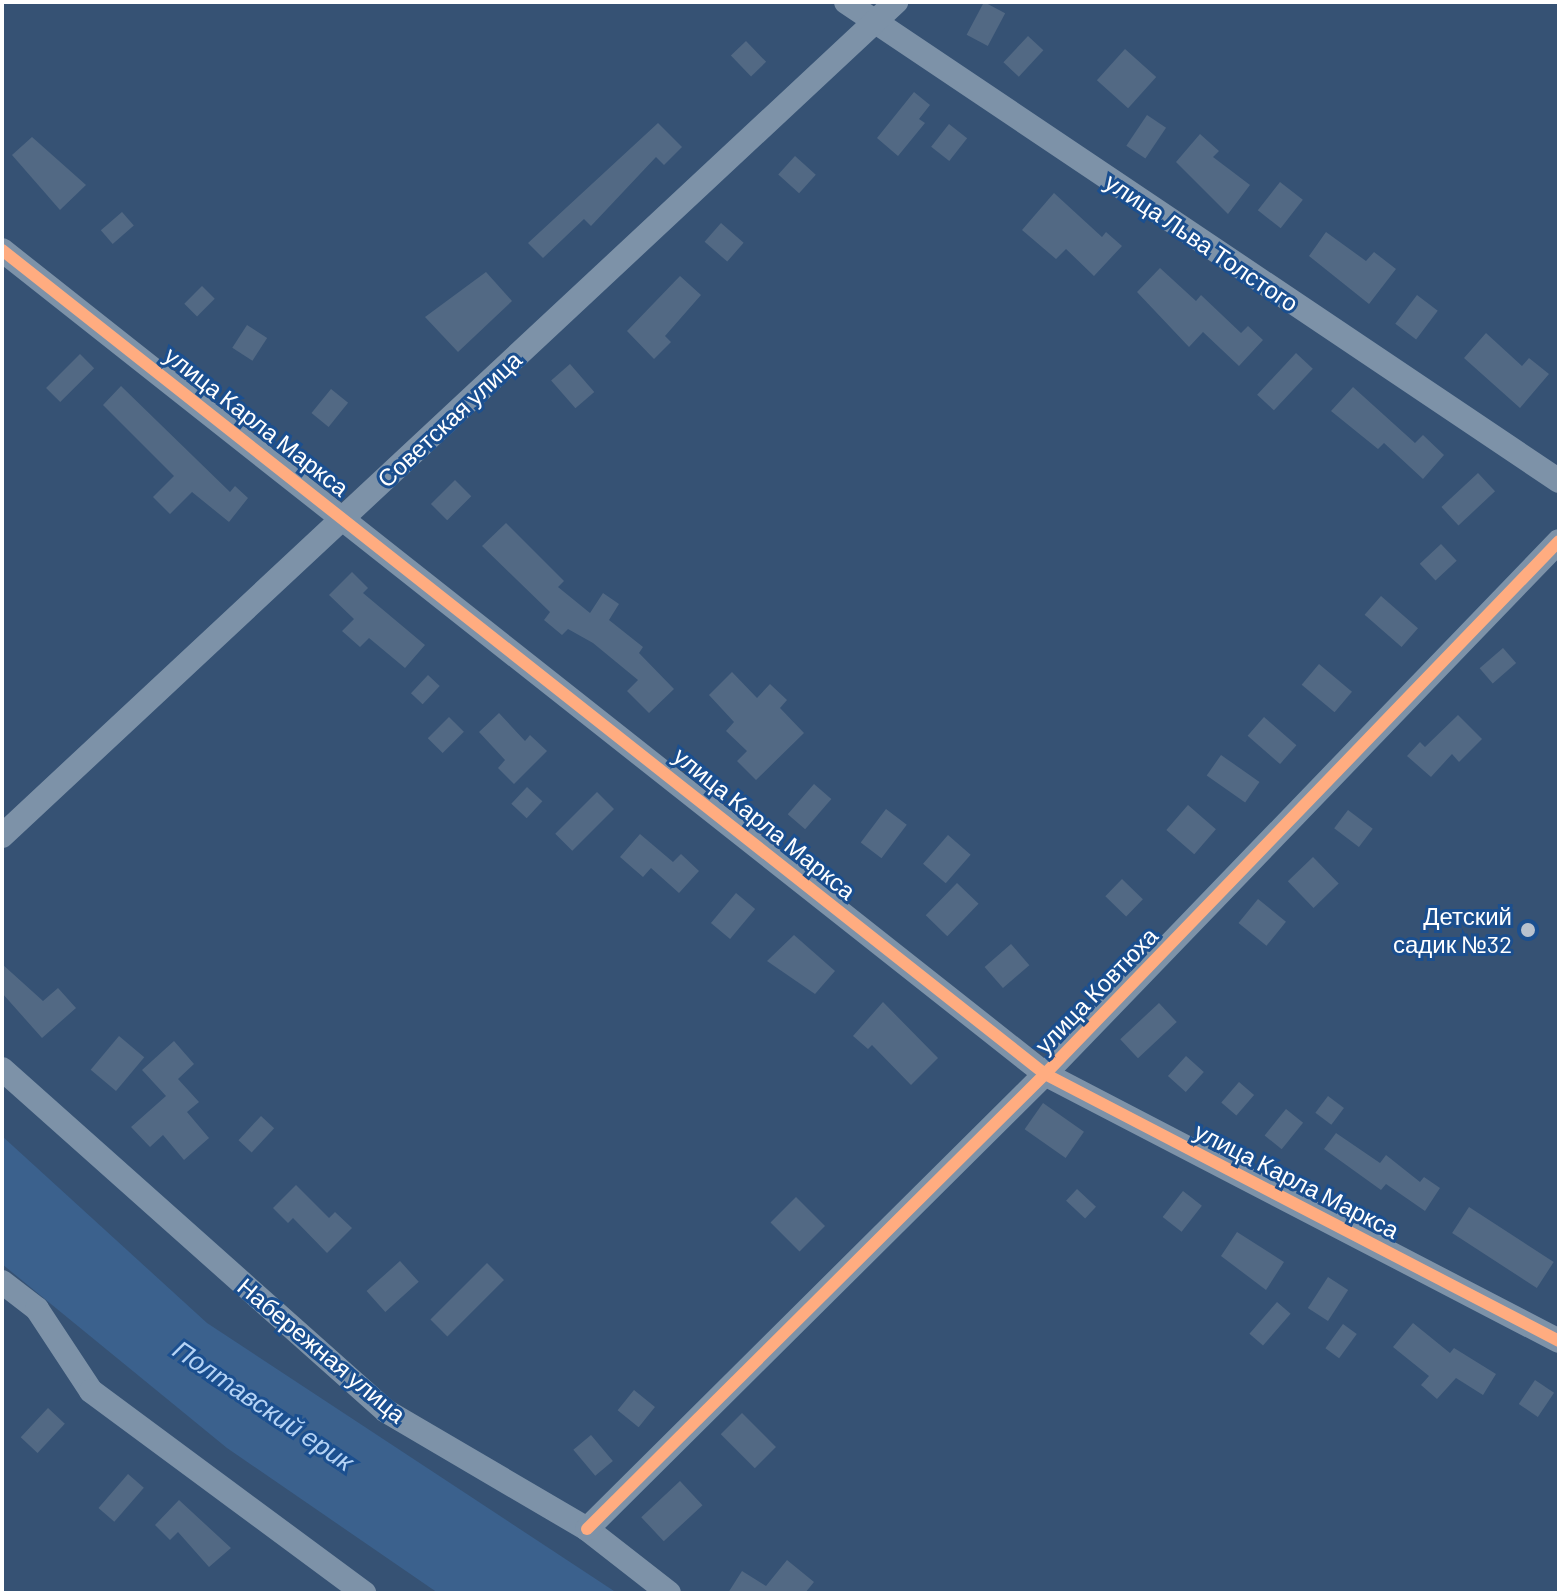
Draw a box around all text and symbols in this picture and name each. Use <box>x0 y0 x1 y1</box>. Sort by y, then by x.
street label: улица Льва Толстого <box>1100 167 1304 317</box>
street label: улица Карла Маркса <box>159 340 355 502</box>
street label: Советская улица <box>371 345 527 493</box>
street label: улица Карла Маркса <box>668 741 862 905</box>
place label: Детский садик №32 <box>1393 902 1512 958</box>
street label: улица Ковтюха <box>1029 921 1163 1059</box>
marker: Детский садик №32 <box>1519 921 1537 939</box>
street label: улица Карла Маркса <box>1190 1116 1404 1244</box>
street label: Набережная улица <box>232 1271 412 1429</box>
water label: Полтавский ерик <box>168 1333 360 1477</box>

